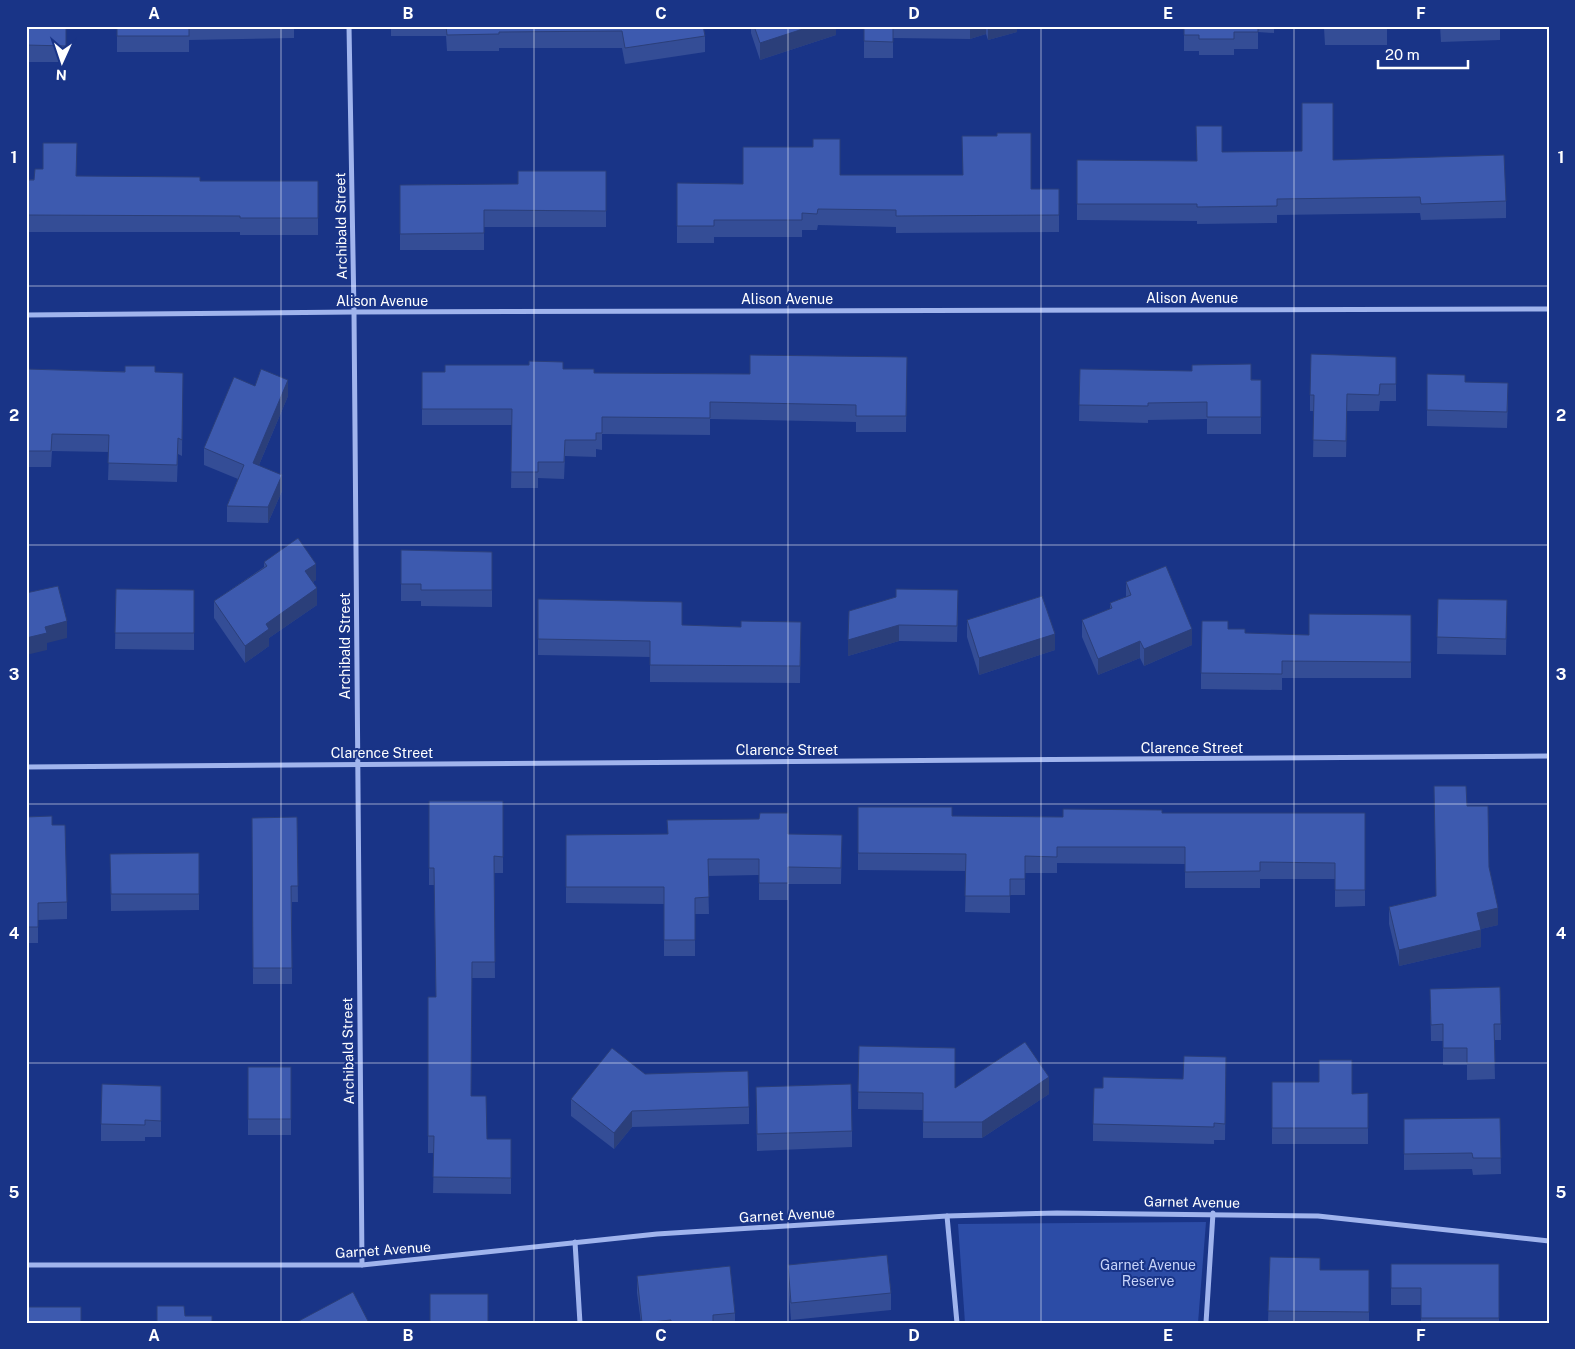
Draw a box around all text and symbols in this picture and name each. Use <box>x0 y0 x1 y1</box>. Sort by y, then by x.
text: A <box>148 4 160 23</box>
text: B <box>403 4 414 23</box>
text: C <box>655 4 667 23</box>
text: D <box>908 4 920 23</box>
text: E <box>1163 4 1173 23</box>
text: F <box>1416 4 1426 23</box>
north arrow <box>38 38 88 88</box>
scale bar <box>1378 38 1468 70</box>
text: 20 m <box>1385 46 1420 63</box>
text: N <box>55 67 67 83</box>
text: 1 <box>11 148 17 167</box>
text: 1 <box>1558 148 1564 167</box>
street label: Archibald Street <box>332 172 350 280</box>
street label: Alison Avenue <box>1146 290 1238 306</box>
street label: Alison Avenue <box>741 291 833 307</box>
street label: Alison Avenue <box>336 293 428 309</box>
text: 2 <box>9 406 19 425</box>
text: 2 <box>1556 406 1566 425</box>
street label: Archibald Street <box>337 593 353 699</box>
text: 3 <box>9 665 19 684</box>
text: 3 <box>1556 665 1566 684</box>
street label: Clarence Street <box>1141 740 1243 756</box>
street label: Clarence Street <box>736 742 838 758</box>
street label: Clarence Street <box>331 745 433 761</box>
text: 4 <box>9 924 20 943</box>
text: 4 <box>1556 924 1567 943</box>
street label: Archibald Street <box>339 997 357 1105</box>
text: 5 <box>9 1183 20 1202</box>
text: 5 <box>1556 1183 1567 1202</box>
street label: Garnet Avenue <box>1144 1193 1240 1211</box>
street label: Garnet Avenue <box>739 1204 835 1226</box>
street label: Garnet Avenue <box>335 1239 432 1261</box>
park label: Garnet Avenue Reserve <box>1100 1257 1196 1289</box>
text: A <box>148 1326 160 1345</box>
text: B <box>403 1326 414 1345</box>
text: C <box>655 1326 667 1345</box>
text: D <box>908 1326 920 1345</box>
text: E <box>1163 1326 1173 1345</box>
text: F <box>1416 1326 1426 1345</box>

